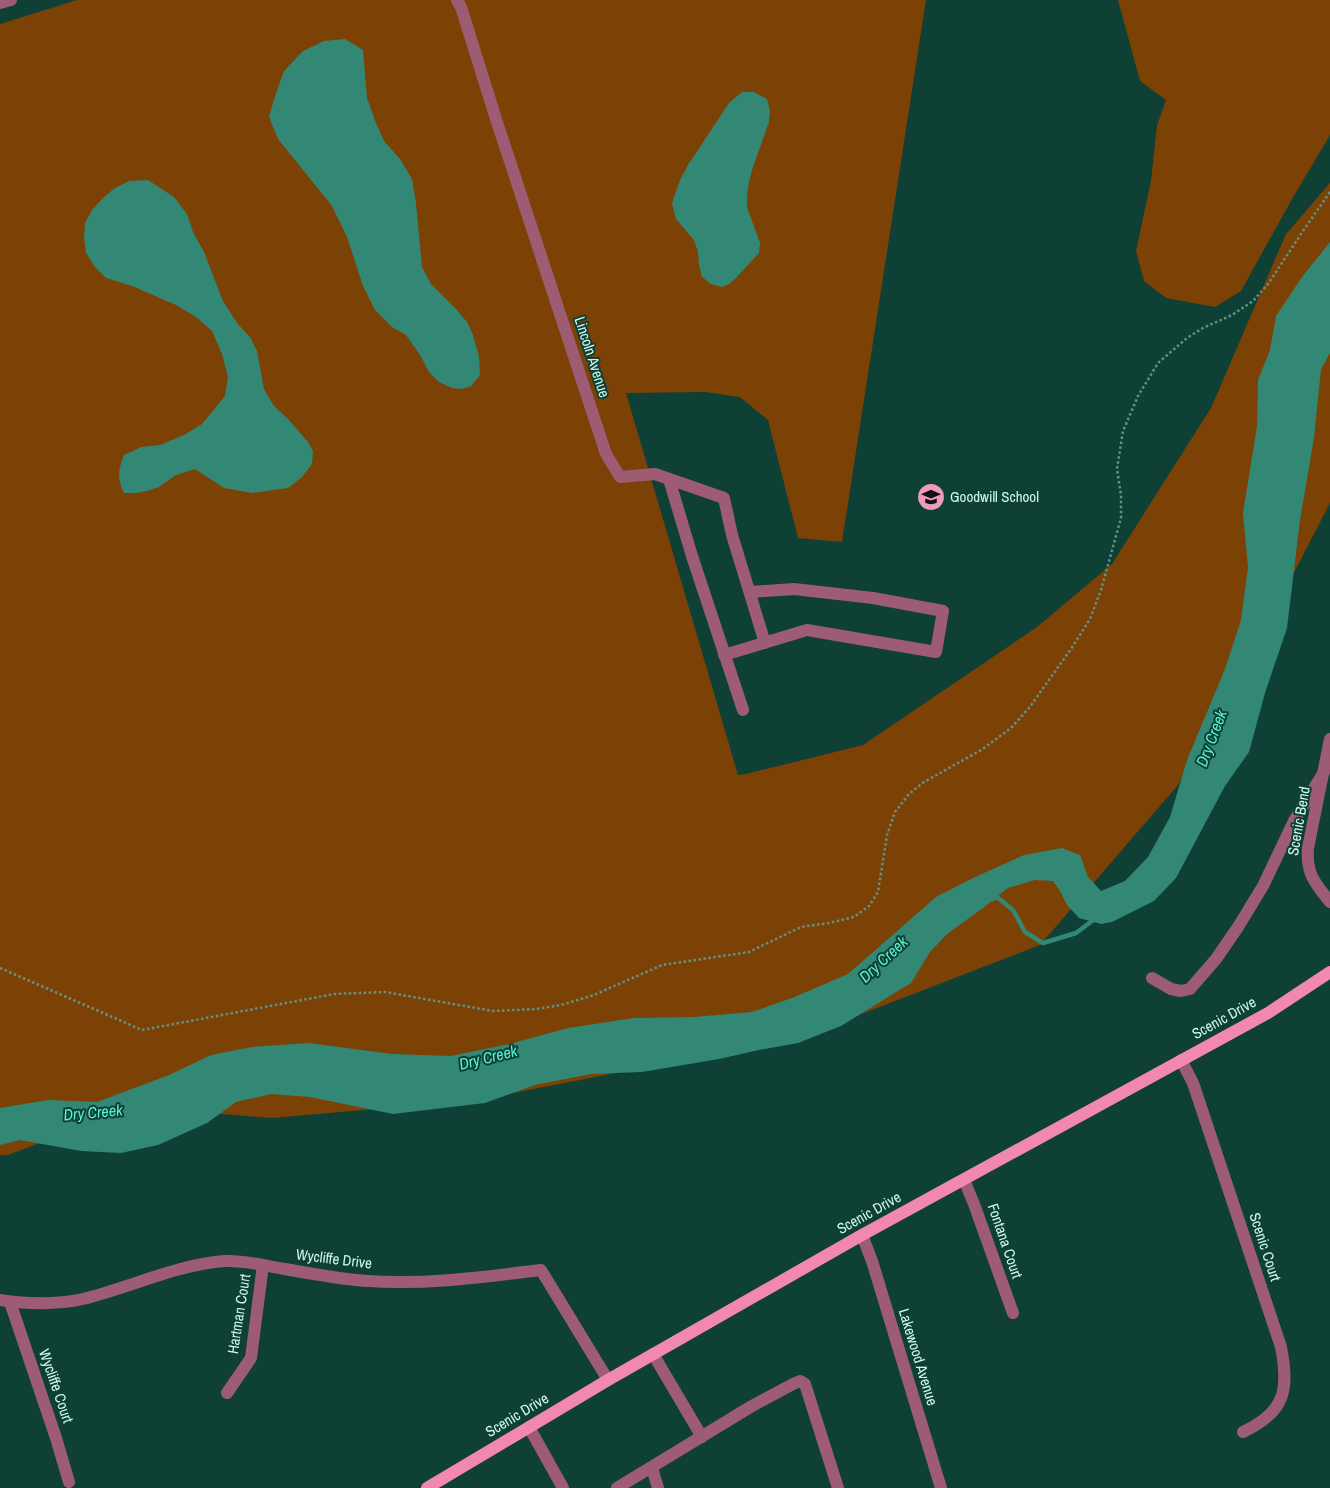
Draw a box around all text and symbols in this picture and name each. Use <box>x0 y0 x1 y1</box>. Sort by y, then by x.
street label: Lincoln Avenue <box>570 314 615 400</box>
school or university icon: Goodwill School <box>916 482 946 512</box>
place label: Goodwill School <box>950 486 1039 507</box>
water label: Dry Creek <box>1190 706 1232 770</box>
street label: Scenic Bend <box>1282 785 1315 857</box>
water label: Dry Creek <box>854 931 912 987</box>
street label: Scenic Drive <box>1188 991 1260 1044</box>
water label: Dry Creek <box>457 1039 520 1075</box>
water label: Dry Creek <box>63 1098 124 1126</box>
street label: Scenic Drive <box>833 1186 905 1239</box>
street label: Fontana Court <box>983 1201 1028 1282</box>
street label: Scenic Court <box>1245 1210 1287 1284</box>
street label: Wycliffe Drive <box>295 1243 373 1274</box>
street label: Hartman Court <box>222 1272 255 1355</box>
street label: Lakewood Avenue <box>894 1306 943 1408</box>
street label: Wycliffe Court <box>34 1346 79 1426</box>
street label: Scenic Drive <box>481 1387 552 1442</box>

